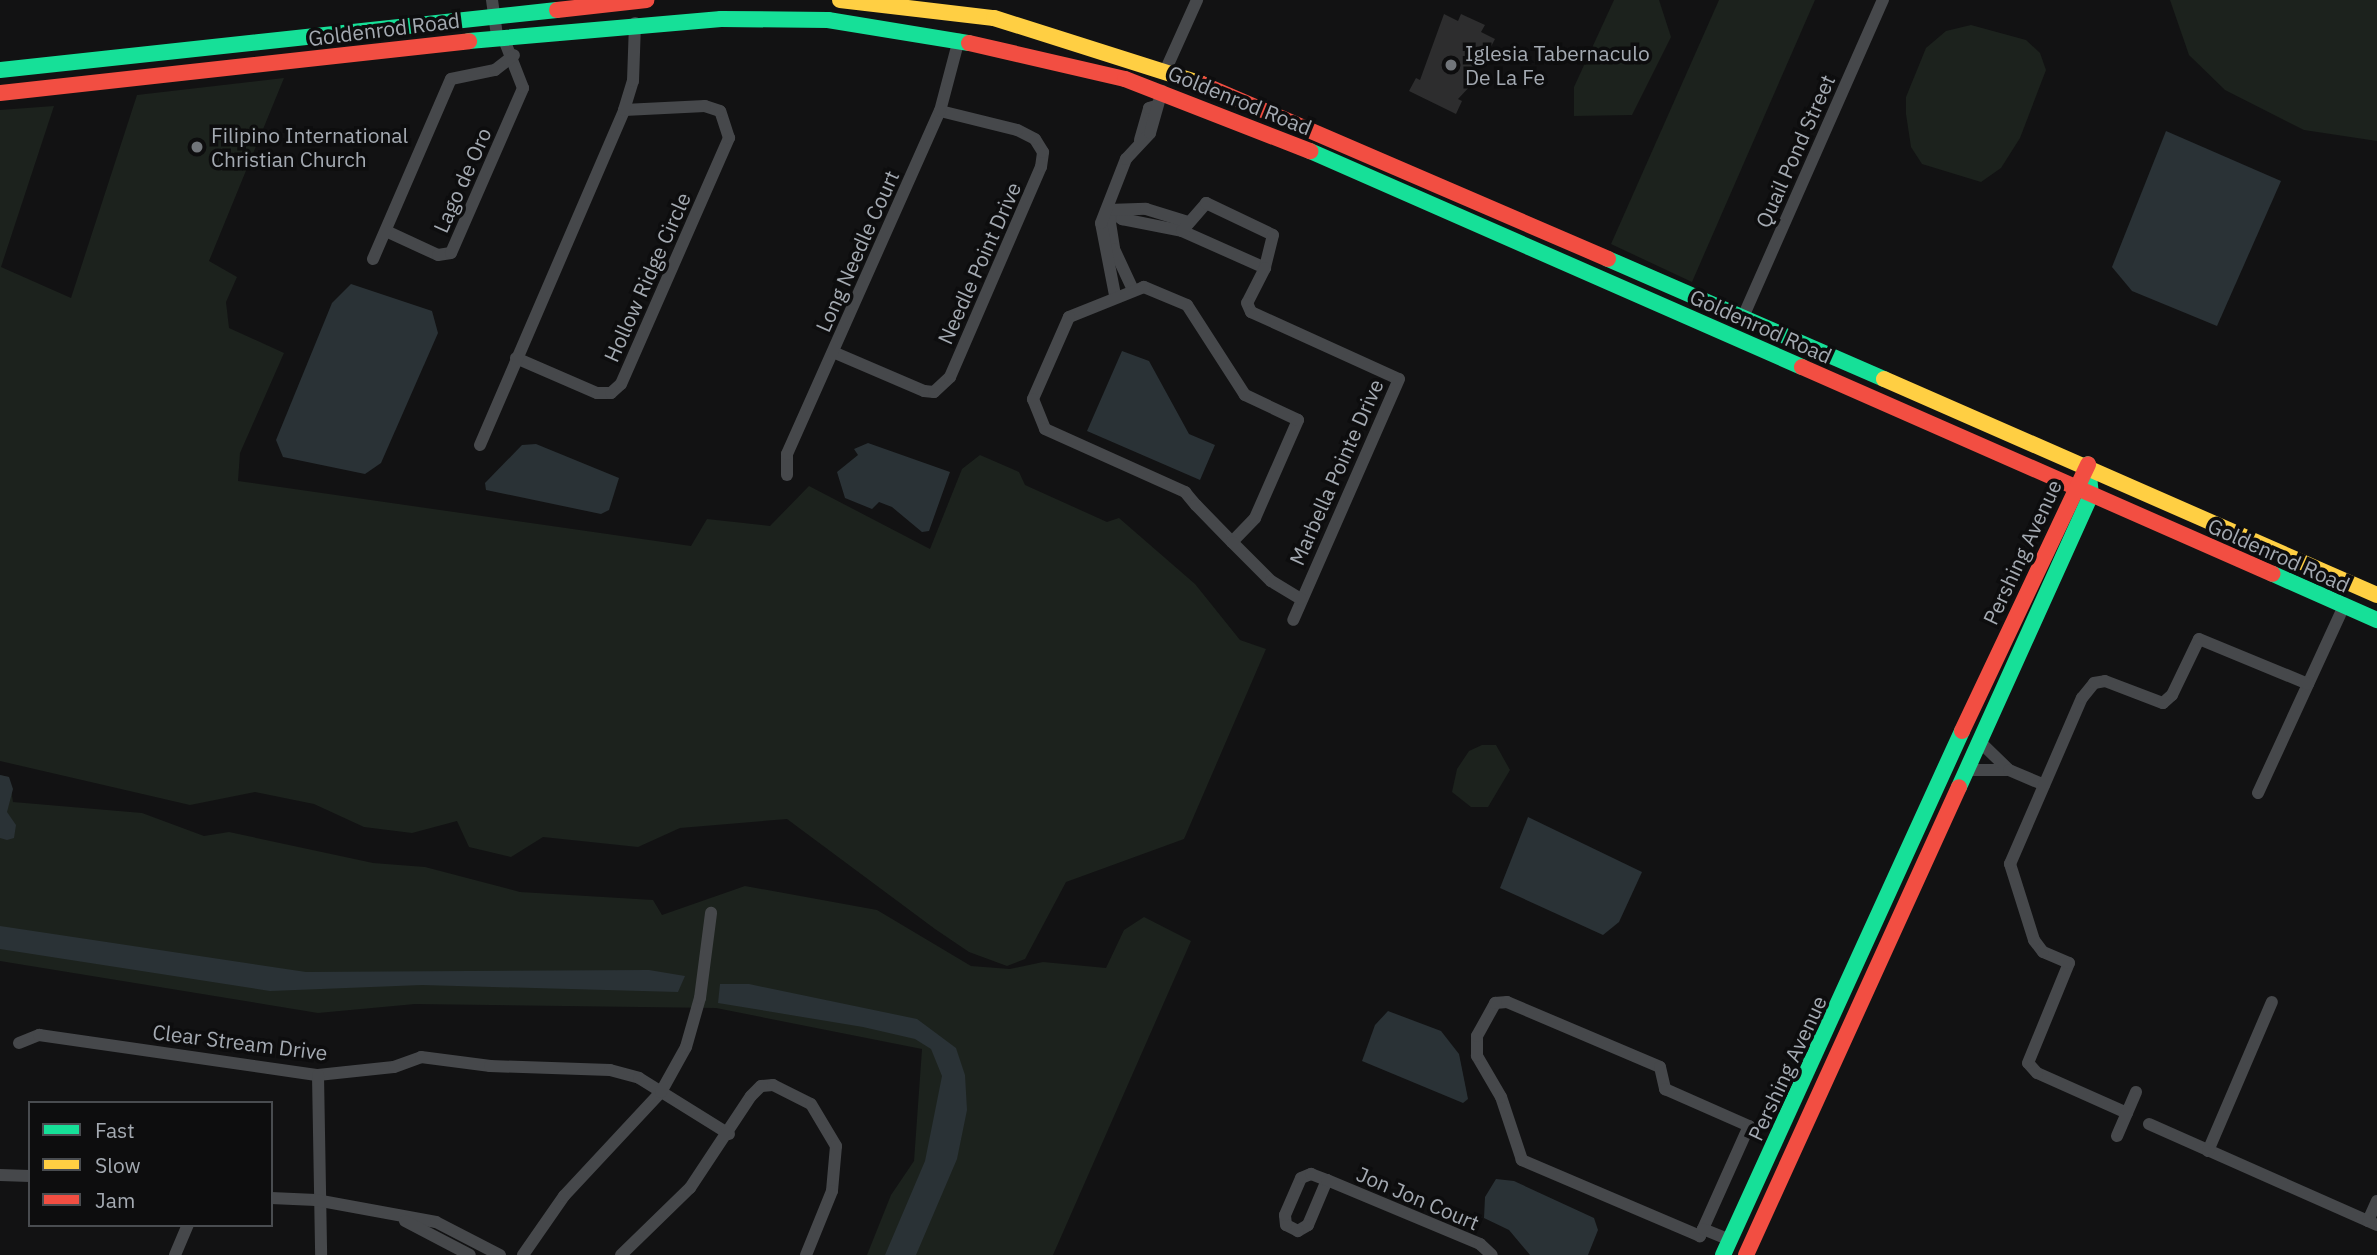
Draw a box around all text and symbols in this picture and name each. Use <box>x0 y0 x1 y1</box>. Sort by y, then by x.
street label: Goldenrod Road <box>307 7 461 51</box>
place label: Iglesia Tabernaculo De La Fe <box>1465 40 1650 90</box>
marker: Iglesia Tabernaculo De La Fe <box>1443 57 1459 73</box>
street label: Goldenrod Road <box>1165 60 1315 140</box>
street label: Quail Pond Street <box>1750 71 1840 231</box>
place label: Filipino International Christian Church <box>211 122 408 172</box>
street label: Lago de Oro <box>428 124 496 236</box>
marker: Filipino International Christian Church <box>189 139 205 155</box>
street label: Long Needle Court <box>810 166 904 336</box>
street label: Needle Point Drive <box>932 178 1026 348</box>
street label: Hollow Ridge Circle <box>598 188 696 366</box>
street label: Goldenrod Road <box>1686 283 1836 369</box>
street label: Marbella Pointe Drive <box>1284 375 1388 569</box>
street label: Pershing Avenue <box>1977 476 2067 628</box>
street label: Goldenrod Road <box>2204 512 2354 598</box>
street label: Pershing Avenue <box>1742 992 1832 1144</box>
street label: Clear Stream Drive <box>151 1019 329 1065</box>
legend <box>28 1101 273 1227</box>
text: Fast <box>95 1116 135 1144</box>
text: Slow <box>95 1151 141 1179</box>
street label: Jon Jon Court <box>1353 1161 1483 1235</box>
text: Jam <box>95 1186 135 1214</box>

